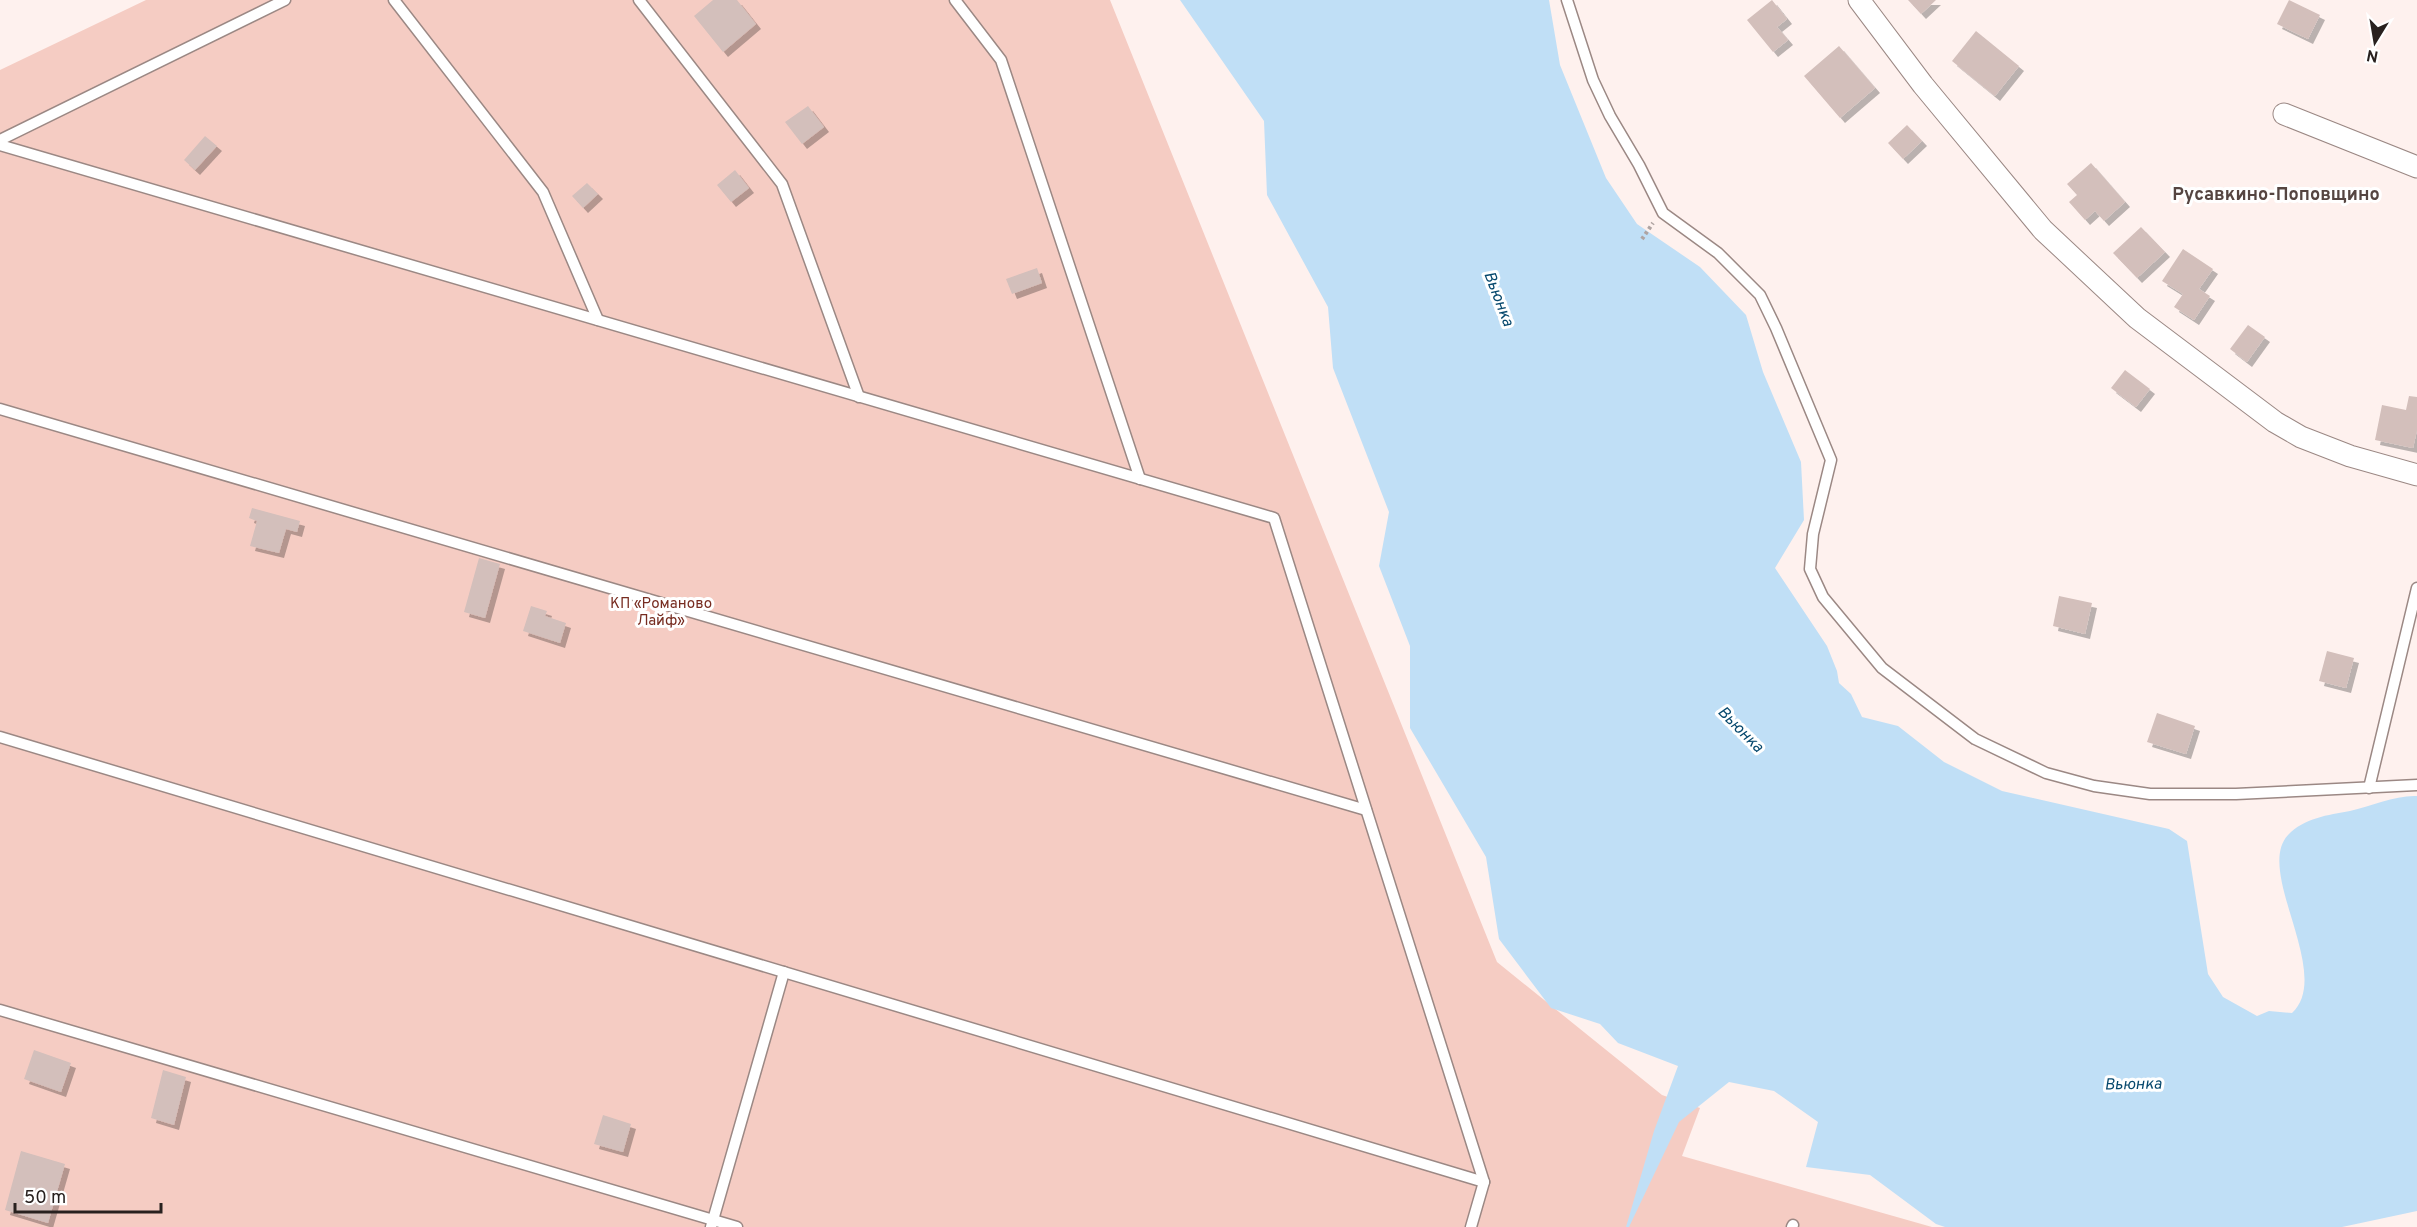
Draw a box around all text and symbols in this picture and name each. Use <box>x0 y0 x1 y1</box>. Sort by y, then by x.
north arrow <box>2345 12 2405 72</box>
text: N <box>2365 44 2380 66</box>
district label: Русавкино-Поповщино <box>2172 184 2380 207</box>
water label: Вьюнка <box>1478 269 1518 330</box>
park label: КП «Романово Лайф» <box>610 595 712 631</box>
water label: Вьюнка <box>1713 703 1768 758</box>
water label: Вьюнка <box>2104 1074 2163 1095</box>
scale bar <box>15 1176 160 1214</box>
text: 50 m <box>24 1187 66 1210</box>

